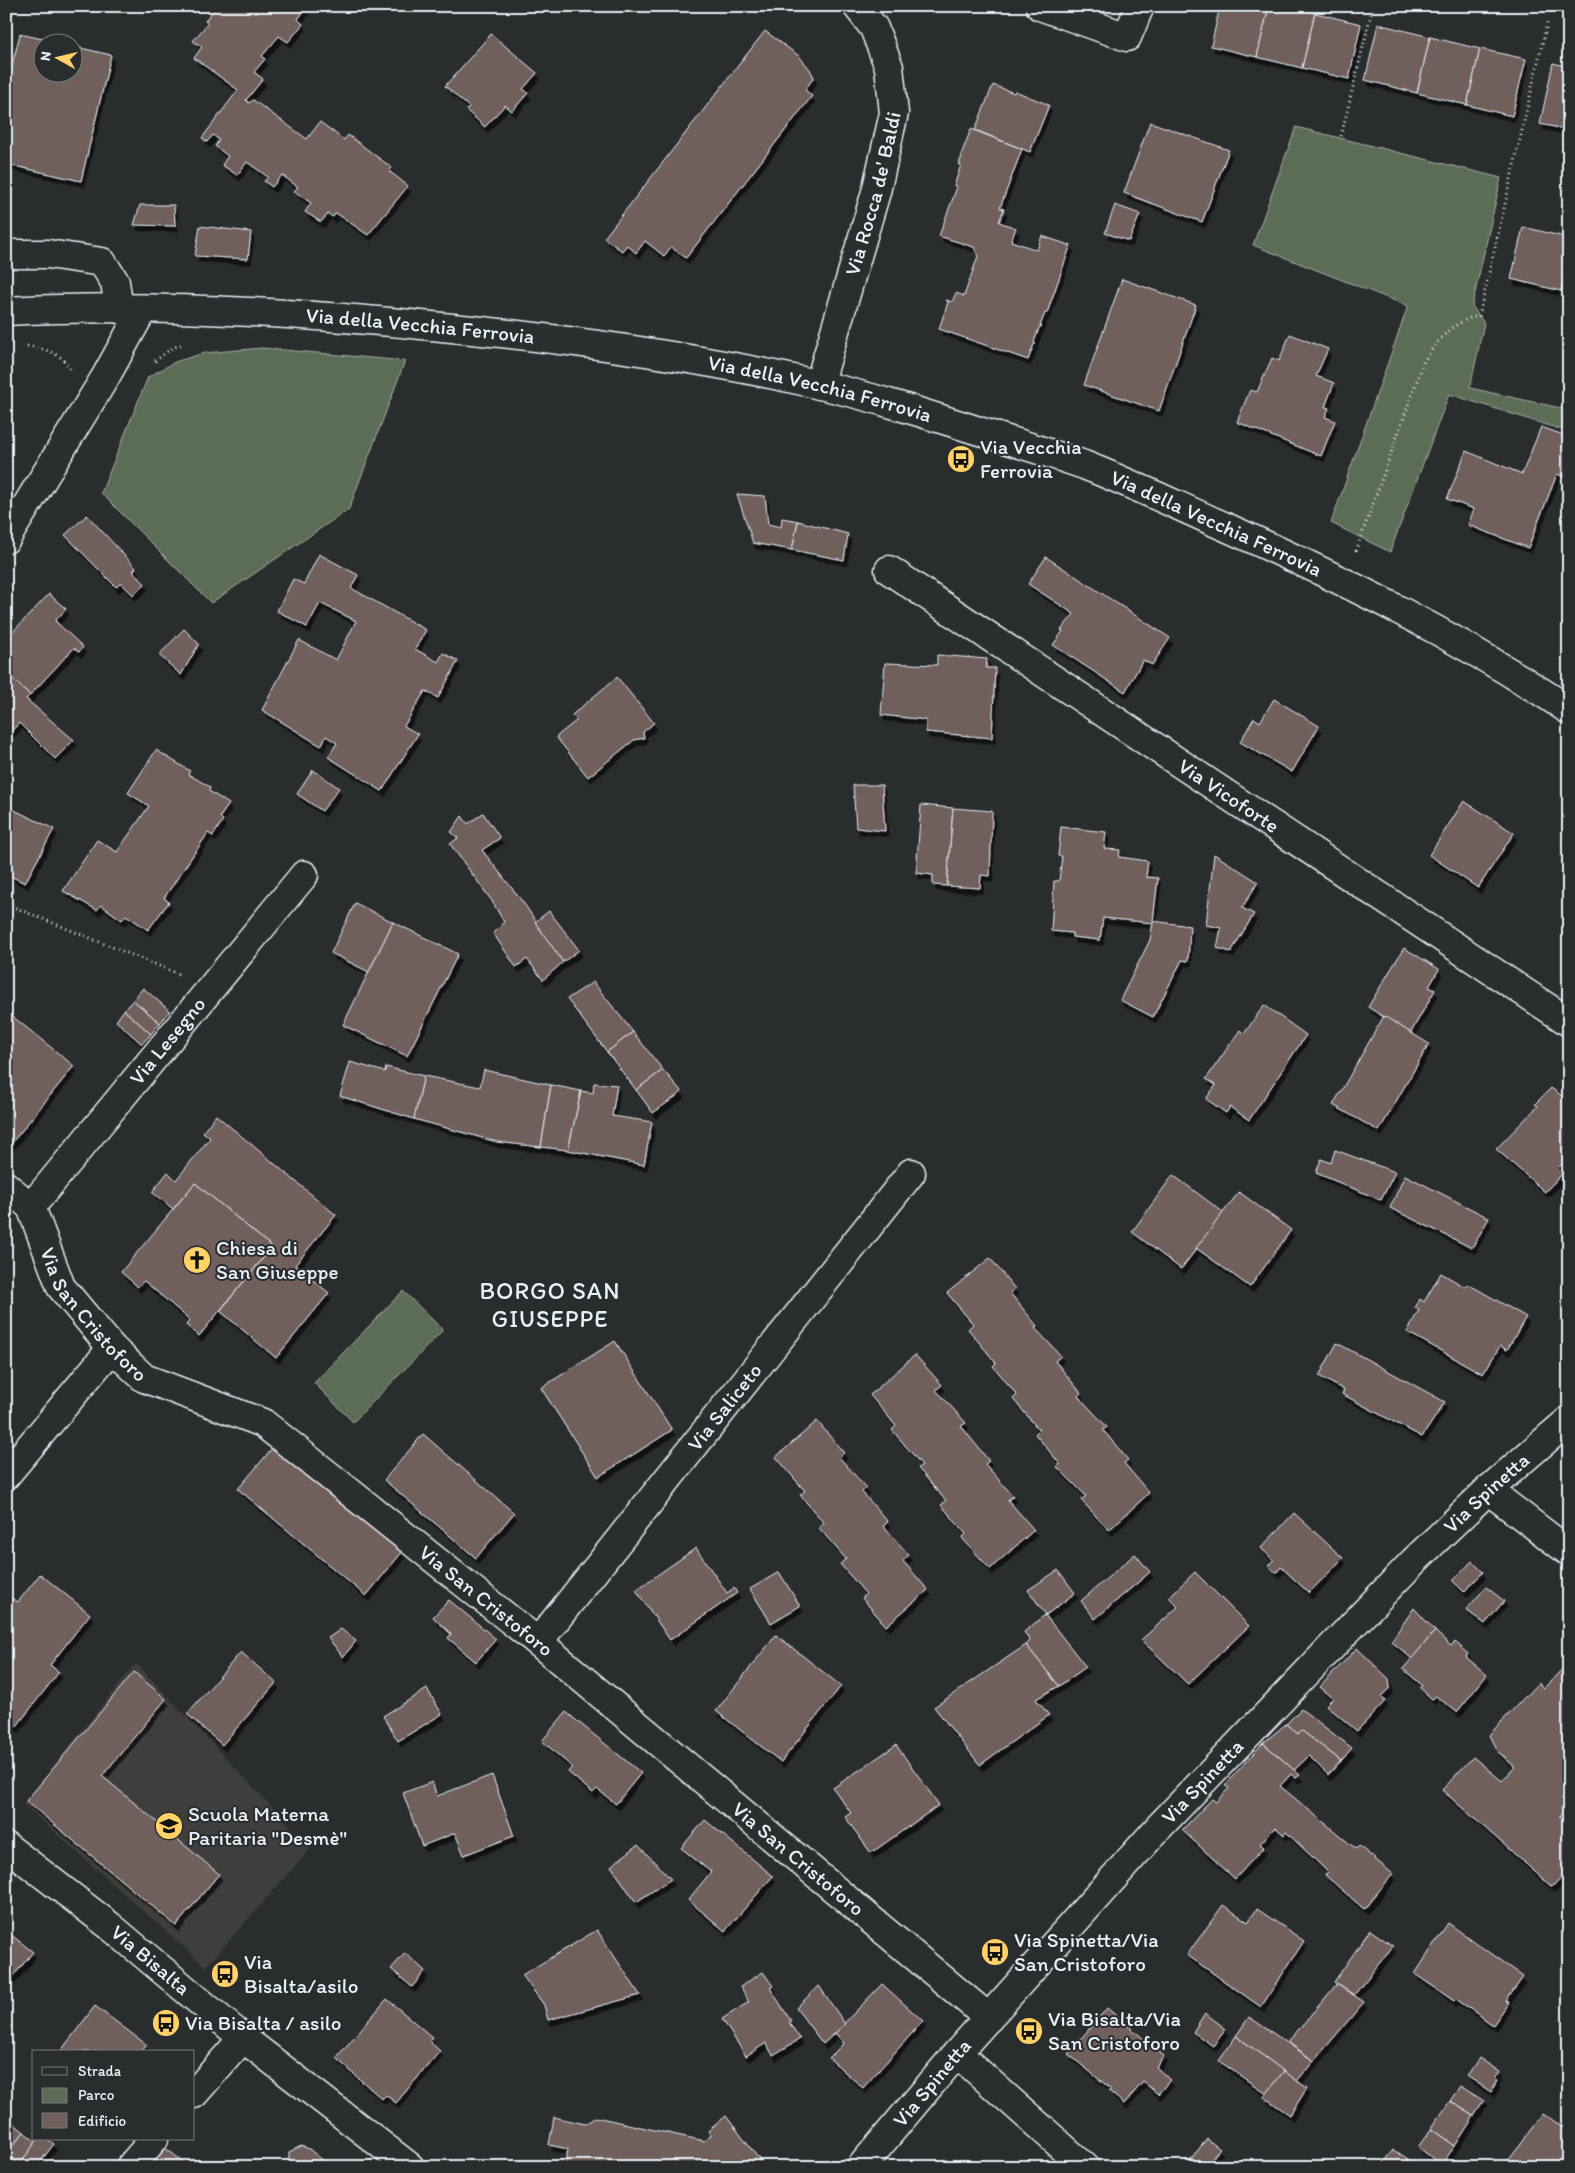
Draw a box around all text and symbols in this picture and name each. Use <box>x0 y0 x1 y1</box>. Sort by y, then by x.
north arrow <box>32 32 82 82</box>
text: N <box>37 50 55 62</box>
street label: Via Rocca de' Baldi <box>839 109 906 279</box>
street label: Via della Vecchia Ferrovia <box>305 302 536 349</box>
street label: Via della Vecchia Ferrovia <box>706 349 935 427</box>
place label: Via Vecchia Ferrovia <box>980 434 1082 483</box>
bus stop icon: Via Vecchia Ferrovia <box>946 444 976 474</box>
street label: Via della Vecchia Ferrovia <box>1107 464 1326 582</box>
street label: Via Vicoforte <box>1174 753 1284 838</box>
street label: Via Lesegno <box>124 992 211 1090</box>
place label: Chiesa di San Giuseppe <box>216 1235 338 1284</box>
street label: Via San Cristoforo <box>35 1244 153 1387</box>
church icon: Chiesa di San Giuseppe <box>182 1245 212 1275</box>
district label: BORGO SAN GIUSEPPE <box>480 1276 620 1333</box>
street label: Via Saliceto <box>682 1358 767 1456</box>
street label: Via Spinetta <box>1438 1447 1534 1538</box>
street label: Via San Cristoforo <box>414 1539 559 1662</box>
street label: Via Spinetta <box>1156 1734 1248 1829</box>
street label: Via San Cristoforo <box>727 1796 870 1921</box>
place label: Scuola Materna Paritaria "Desmè" <box>188 1801 347 1850</box>
school or university icon: Scuola Materna Paritaria "Desmè" <box>154 1811 184 1841</box>
street label: Via Bisalta <box>106 1919 195 2000</box>
place label: Via Spinetta/Via San Cristoforo <box>1014 1927 1158 1976</box>
bus stop icon: Via Spinetta/Via San Cristoforo <box>980 1937 1010 1967</box>
place label: Via Bisalta/asilo <box>244 1949 358 1998</box>
bus stop icon: Via Bisalta/asilo <box>210 1959 240 1989</box>
place label: Via Bisalta/Via San Cristoforo <box>1048 2006 1181 2055</box>
bus stop icon: Via Bisalta / asilo <box>151 2008 181 2038</box>
place label: Via Bisalta / asilo <box>185 2010 341 2035</box>
bus stop icon: Via Bisalta/Via San Cristoforo <box>1014 2016 1044 2046</box>
street label: Via Spinetta <box>887 2033 976 2132</box>
legend <box>32 2050 195 2140</box>
text: Strada <box>78 2062 122 2080</box>
text: Parco <box>78 2086 114 2104</box>
text: Edificio <box>78 2112 126 2130</box>

